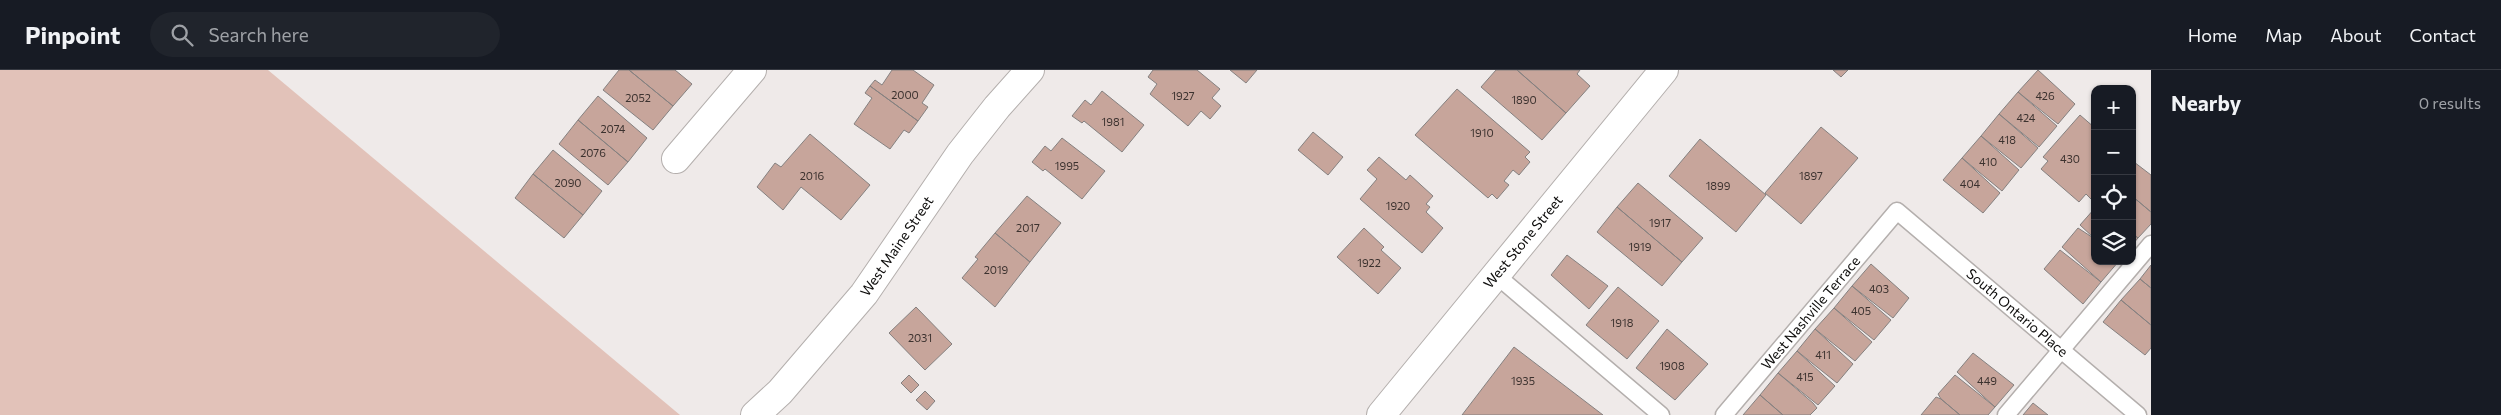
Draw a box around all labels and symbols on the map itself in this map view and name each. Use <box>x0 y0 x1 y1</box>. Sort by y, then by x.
house number: 2000 <box>891 88 919 101</box>
house number: 1927 <box>1171 89 1195 102</box>
house number: 426 <box>2035 89 2055 102</box>
house number: 2052 <box>625 91 651 104</box>
house number: 1890 <box>1511 93 1537 106</box>
house number: 424 <box>2017 111 2036 124</box>
house number: 1981 <box>1102 115 1124 128</box>
house number: 2074 <box>601 122 626 135</box>
house number: 1910 <box>1470 126 1494 139</box>
house number: 418 <box>1998 133 2016 146</box>
house number: 2076 <box>580 146 606 159</box>
house number: 430 <box>2060 152 2080 165</box>
house number: 410 <box>1979 155 1997 168</box>
house number: 1995 <box>1055 159 1079 172</box>
house number: 2016 <box>800 169 825 182</box>
house number: 1897 <box>1799 169 1823 182</box>
house number: 2090 <box>554 176 582 189</box>
house number: 404 <box>1960 177 1981 190</box>
house number: 1899 <box>1706 179 1731 192</box>
street label: West Stone Street <box>1480 191 1566 291</box>
street label: West Maine Street <box>856 192 937 299</box>
house number: 1920 <box>1386 199 1410 212</box>
house number: 1917 <box>1649 216 1671 229</box>
house number: 2017 <box>1016 221 1040 234</box>
house number: 1919 <box>1629 240 1652 253</box>
street label: West Nashville Terrace <box>1757 252 1863 373</box>
house number: 1922 <box>1357 256 1381 269</box>
house number: 2019 <box>984 263 1009 276</box>
street label: South Ontario Place <box>1963 265 2072 360</box>
house number: 403 <box>1869 282 1889 295</box>
house number: 405 <box>1851 304 1871 317</box>
house number: 1918 <box>1611 316 1634 329</box>
house number: 2031 <box>908 331 932 344</box>
house number: 411 <box>1815 348 1831 361</box>
house number: 1908 <box>1659 359 1685 372</box>
house number: 415 <box>1796 370 1814 383</box>
house number: 1935 <box>1511 374 1535 387</box>
house number: 449 <box>1977 374 1997 387</box>

